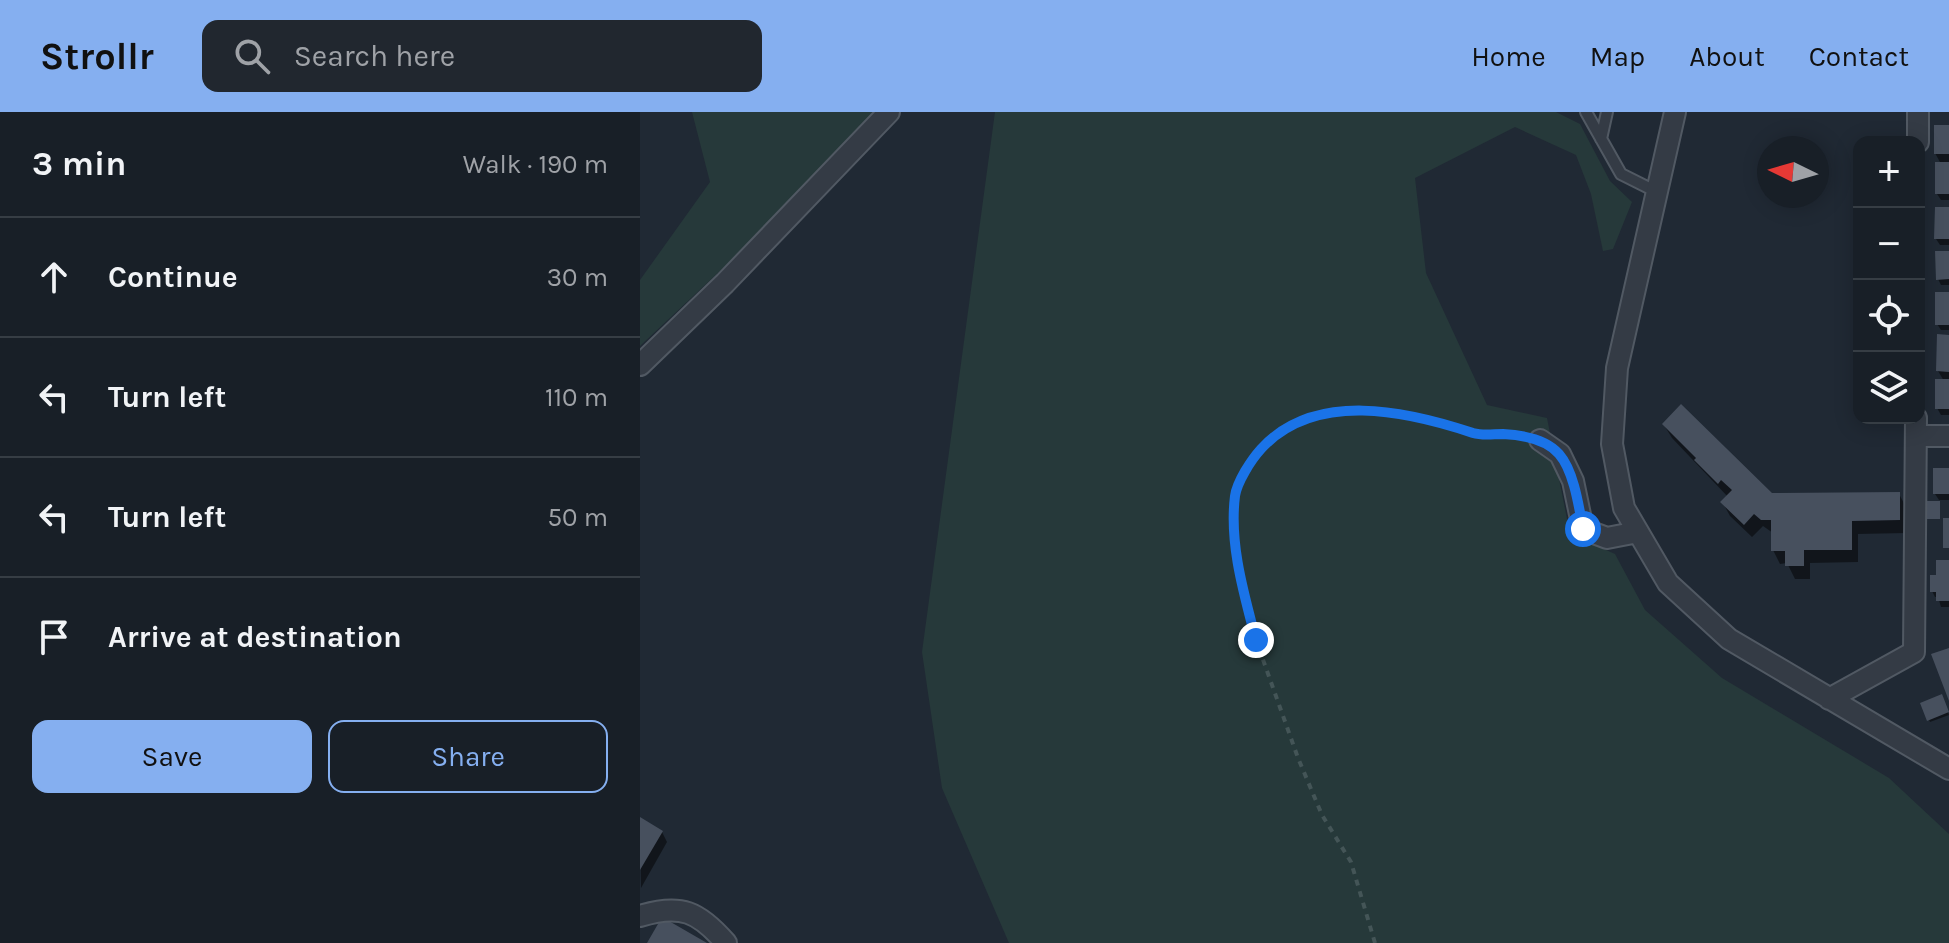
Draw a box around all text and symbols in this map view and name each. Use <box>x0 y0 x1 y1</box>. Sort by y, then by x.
search box <box>202 20 762 92</box>
text: Strollr <box>40 34 154 79</box>
icon: search <box>230 34 274 78</box>
text: Search here <box>294 38 455 74</box>
text: Home <box>1471 40 1546 73</box>
text: Map <box>1590 40 1645 73</box>
text: About <box>1689 40 1765 73</box>
text: Contact <box>1809 40 1909 73</box>
north arrow <box>1757 136 1829 208</box>
map controls <box>1853 136 1925 424</box>
button: + <box>1853 136 1925 208</box>
text: 3 min <box>32 144 126 184</box>
text: Walk · 190 m <box>463 149 608 180</box>
button: − <box>1853 208 1925 280</box>
icon: ahead <box>32 255 76 299</box>
text: Continue <box>108 259 238 295</box>
text: 30 m <box>547 262 608 293</box>
button: locate <box>1853 280 1925 352</box>
button: layers <box>1853 352 1925 424</box>
icon: left <box>32 375 76 419</box>
text: Turn left <box>108 379 226 415</box>
text: 110 m <box>545 382 608 413</box>
icon: left <box>32 495 76 539</box>
text: Turn left <box>108 499 226 535</box>
text: 50 m <box>547 502 608 533</box>
route start <box>1565 511 1601 547</box>
icon: arrive <box>32 615 76 659</box>
text: Arrive at destination <box>108 619 402 655</box>
route end <box>1238 622 1274 658</box>
button: Save <box>32 720 312 793</box>
button: Share <box>328 720 608 793</box>

